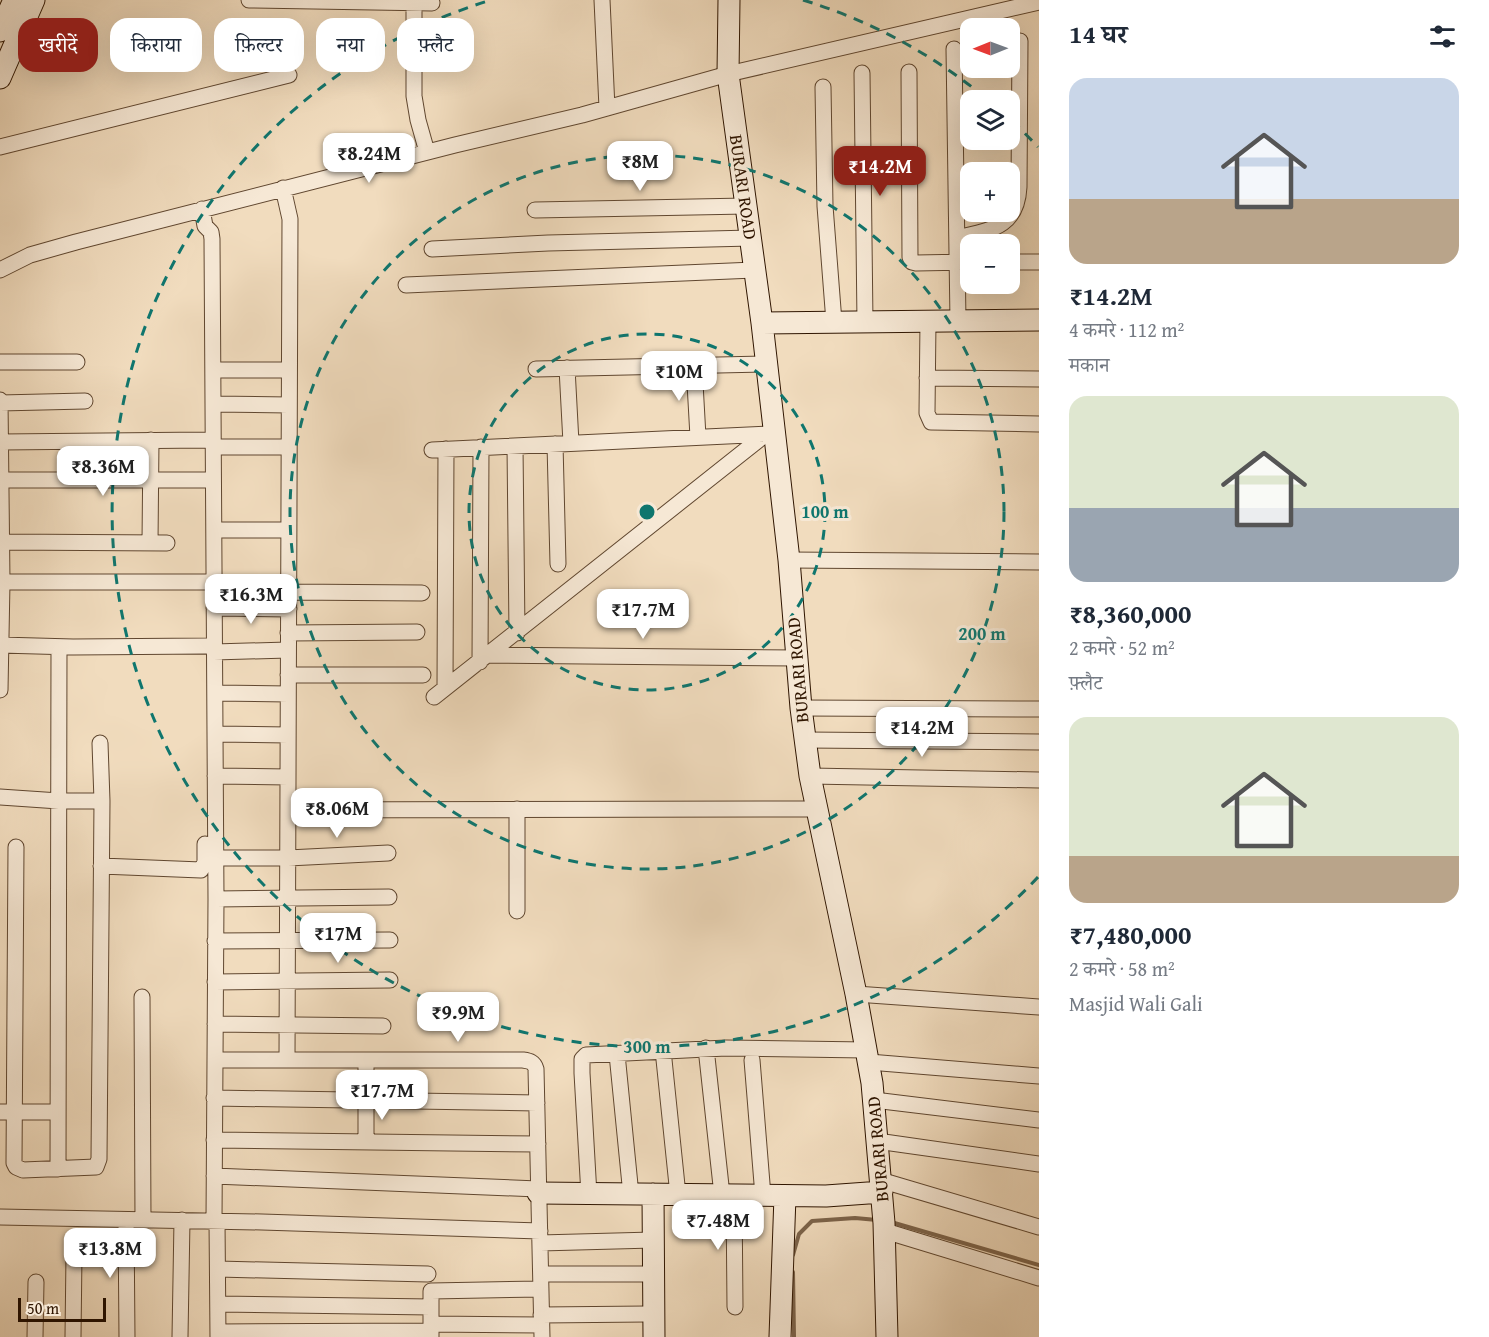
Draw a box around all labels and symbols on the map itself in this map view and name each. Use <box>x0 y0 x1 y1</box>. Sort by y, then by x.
north arrow <box>960 18 1020 78</box>
pin: ₹8.24M <box>320 133 418 184</box>
street label: BURARI ROAD <box>723 133 764 241</box>
pin: ₹8M <box>611 141 669 192</box>
pin: ₹14.2M <box>831 146 929 197</box>
pin: ₹10M <box>643 351 715 402</box>
pin: ₹8.36M <box>54 446 152 497</box>
text: 100 m <box>801 498 849 525</box>
centre of rings <box>637 502 657 522</box>
pin: ₹16.3M <box>202 574 300 625</box>
pin: ₹17.7M <box>594 589 692 640</box>
street label: BURARI ROAD <box>779 616 816 724</box>
text: 200 m <box>958 620 1006 647</box>
pin: ₹14.2M <box>873 707 971 758</box>
pin: ₹8.06M <box>288 788 386 839</box>
pin: ₹17M <box>302 913 374 964</box>
pin: ₹9.9M <box>416 992 500 1043</box>
text: 300 m <box>623 1033 671 1060</box>
pin: ₹17.7M <box>333 1070 431 1121</box>
street label: BURARI ROAD <box>859 1095 896 1203</box>
pin: ₹7.48M <box>669 1200 767 1251</box>
pin: ₹13.8M <box>61 1228 159 1279</box>
scale bar <box>18 1295 106 1322</box>

